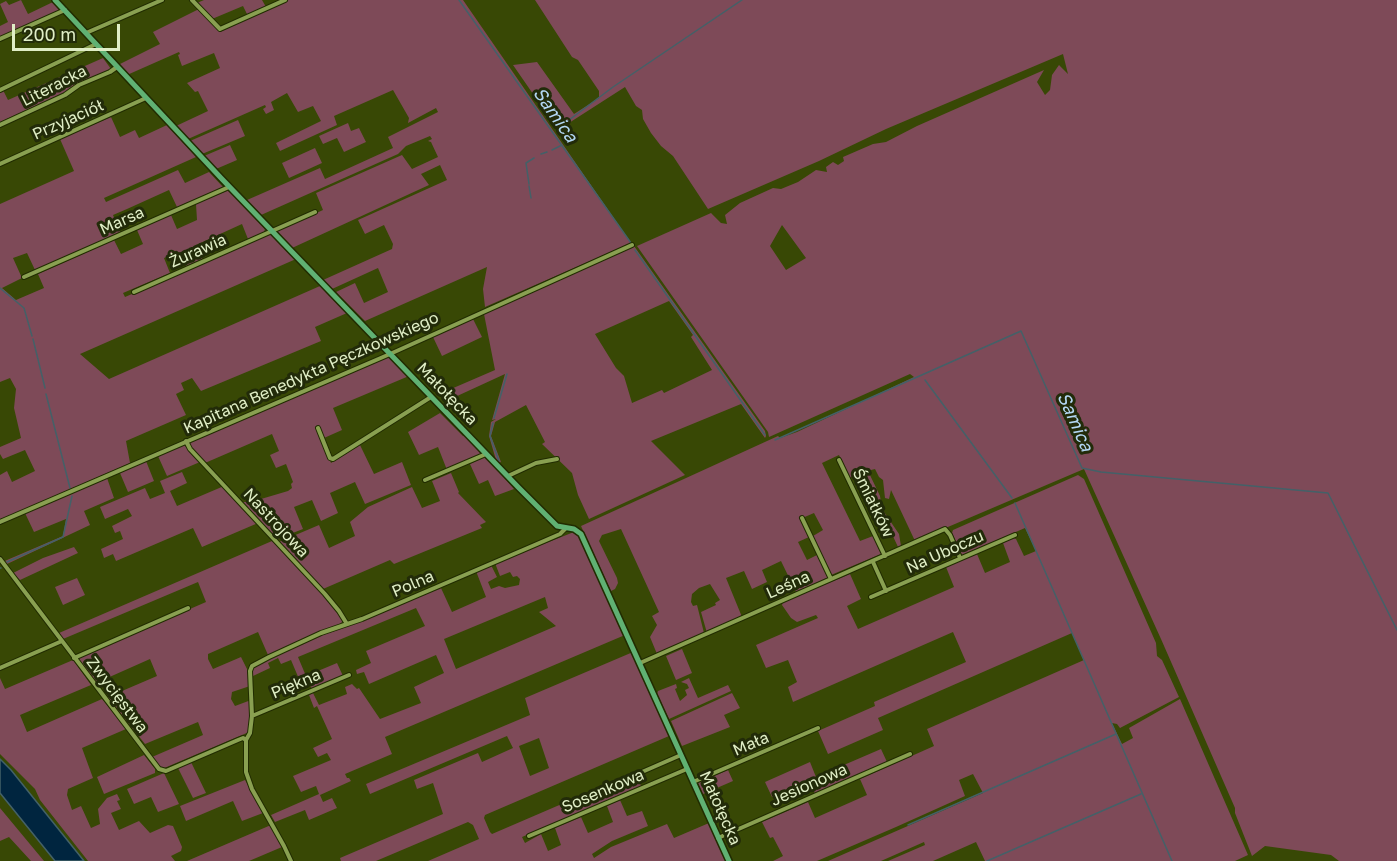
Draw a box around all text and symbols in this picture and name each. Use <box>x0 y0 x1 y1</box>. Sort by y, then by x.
scale bar <box>15 12 123 50</box>
text: 200 m <box>23 23 76 45</box>
street label: Literacka <box>18 61 90 111</box>
water label: Samica <box>528 83 582 147</box>
street label: Przyjaciół <box>30 96 106 144</box>
street label: Marsa <box>97 203 147 239</box>
street label: Żurawia <box>167 230 229 272</box>
street label: Kapitana Benedykta Pęczkowskiego <box>180 308 442 438</box>
street label: Małołęcka <box>413 359 481 429</box>
water label: Samica <box>1052 389 1098 455</box>
street label: Śmiałków <box>848 465 898 541</box>
street label: Nastrojowa <box>239 485 313 561</box>
street label: Na Uboczu <box>903 526 987 578</box>
street label: Polna <box>389 567 437 601</box>
street label: Leśna <box>763 567 813 603</box>
street label: Zwycięstwa <box>82 653 152 737</box>
street label: Piękna <box>268 665 324 703</box>
street label: Mała <box>730 728 772 760</box>
street label: Jesionowa <box>768 760 850 810</box>
street label: Sosenkowa <box>559 765 647 817</box>
street label: Małołęcka <box>695 768 745 848</box>

